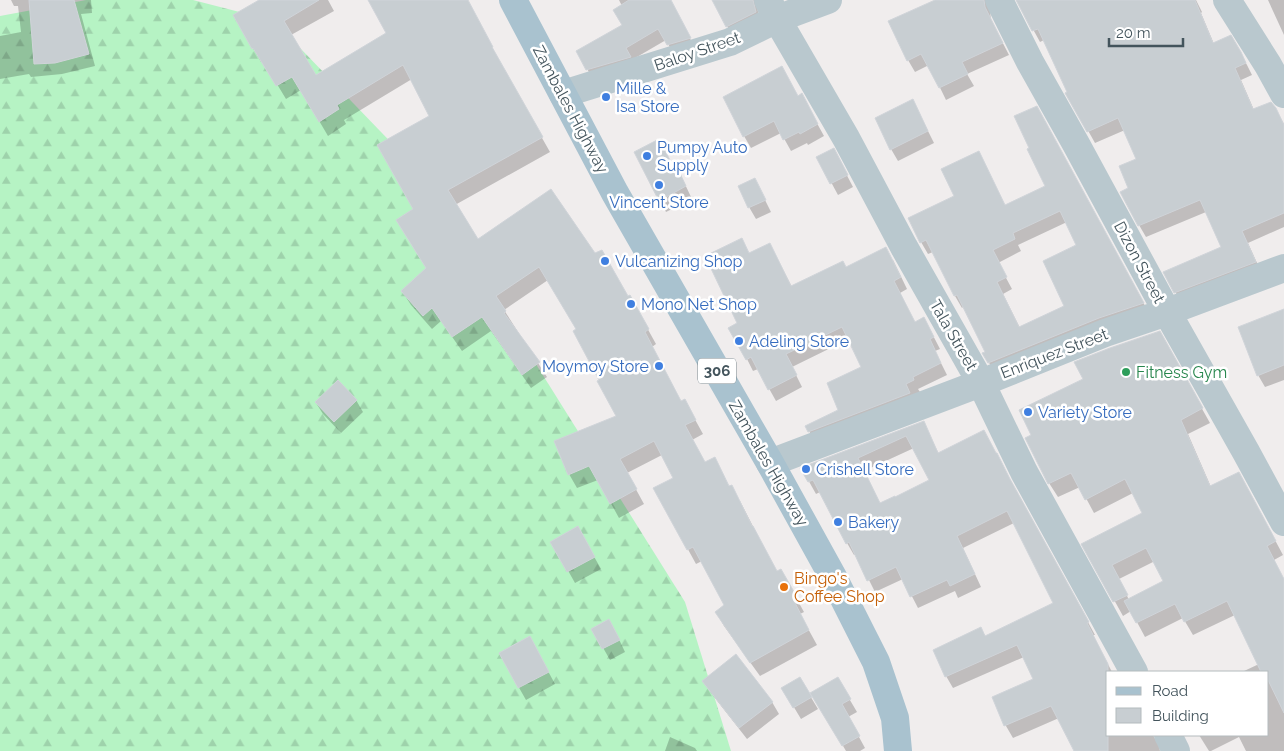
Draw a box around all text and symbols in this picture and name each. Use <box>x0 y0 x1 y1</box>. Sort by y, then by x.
scale bar <box>1109 15 1183 47</box>
text: 20 m <box>1116 24 1151 42</box>
street label: Baloy Street <box>652 28 743 75</box>
street label: Zambales Highway <box>529 42 612 177</box>
place label: Mille & Isa Store <box>616 79 679 116</box>
marker: Mille & Isa Store <box>600 91 612 103</box>
place label: Pumpy Auto Supply <box>657 138 747 175</box>
marker: Pumpy Auto Supply <box>641 150 653 162</box>
marker: Vincent Store <box>653 179 665 191</box>
place label: Vincent Store <box>609 193 709 212</box>
street label: Dizon Street <box>1110 218 1169 307</box>
place label: Vulcanizing Shop <box>615 252 743 271</box>
marker: Vulcanizing Shop <box>599 255 611 267</box>
place label: Mono Net Shop <box>641 295 757 314</box>
street label: Tala Street <box>926 297 982 374</box>
marker: Mono Net Shop <box>625 298 637 310</box>
street label: Enriquez Street <box>998 324 1111 383</box>
place label: Adeling Store <box>749 332 849 351</box>
marker: Adeling Store <box>733 335 745 347</box>
place label: Moymoy Store <box>542 357 649 376</box>
road number: 306 <box>698 358 736 384</box>
marker: Moymoy Store <box>653 360 665 372</box>
place label: Fitness Gym <box>1136 363 1227 382</box>
marker: Fitness Gym <box>1120 366 1132 378</box>
street label: Zambales Highway <box>725 397 812 530</box>
place label: Variety Store <box>1038 403 1132 422</box>
marker: Variety Store <box>1022 406 1034 418</box>
place label: Crishell Store <box>816 460 914 479</box>
marker: Crishell Store <box>800 463 812 475</box>
place label: Bakery <box>848 513 899 532</box>
marker: Bakery <box>832 516 844 528</box>
place label: Bingo's Coffee Shop <box>794 569 885 606</box>
marker: Bingo's Coffee Shop <box>778 581 790 593</box>
legend <box>1106 671 1269 736</box>
text: Road <box>1152 682 1188 700</box>
text: Building <box>1152 707 1209 725</box>

